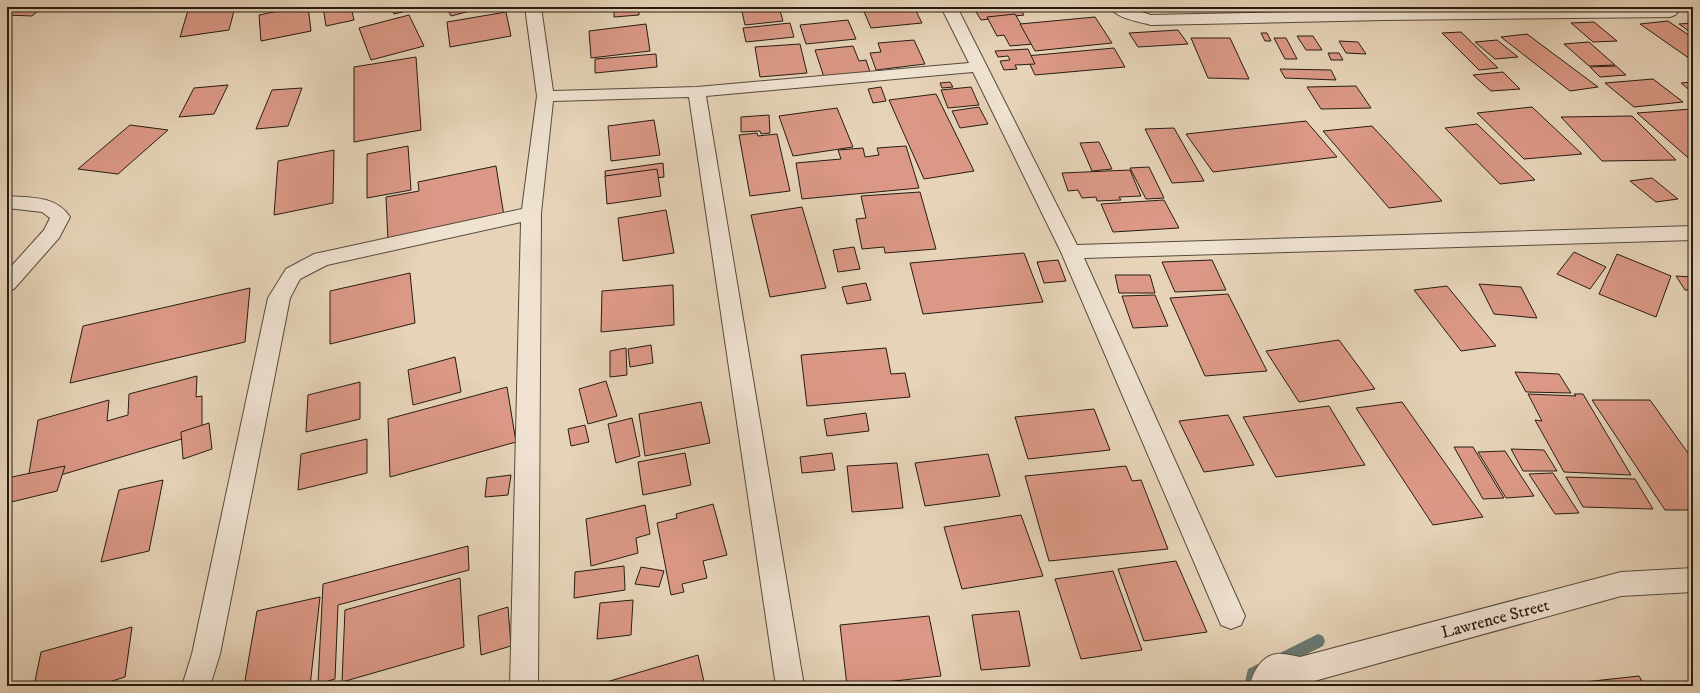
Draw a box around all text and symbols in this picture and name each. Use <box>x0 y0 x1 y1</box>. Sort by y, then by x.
street label: Lawrence Street <box>1439 594 1552 644</box>

